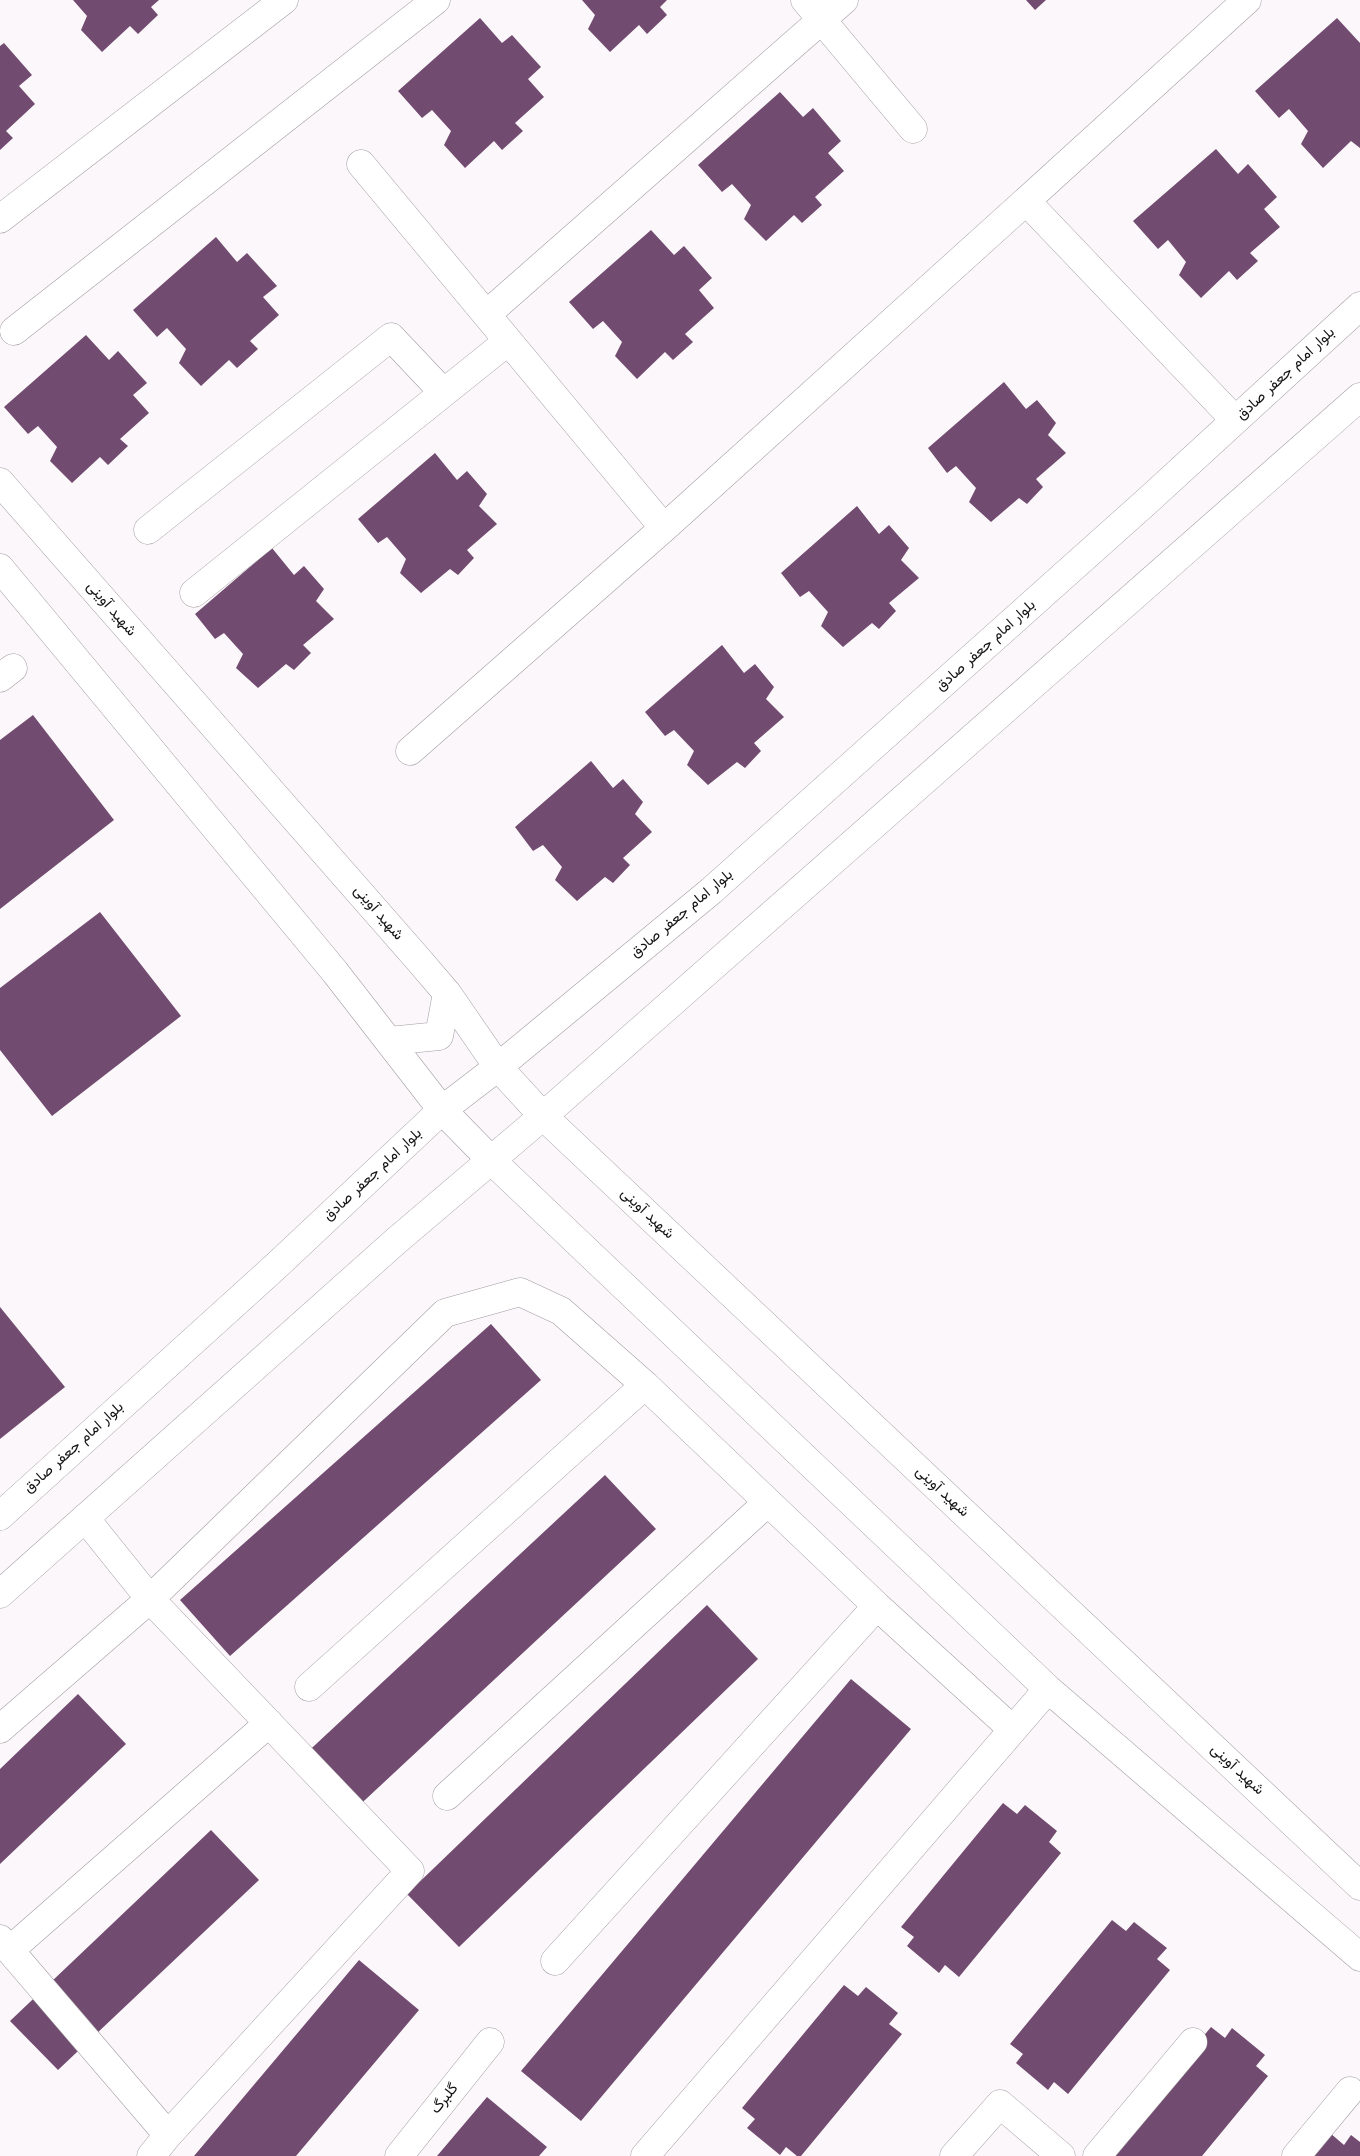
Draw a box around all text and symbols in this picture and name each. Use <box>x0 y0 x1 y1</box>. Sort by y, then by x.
street label: بلوار امام جعفر صادق <box>1233 324 1339 424</box>
street label: شهید آوینی <box>82 578 140 640</box>
street label: بلوار امام جعفر صادق <box>932 596 1040 696</box>
street label: بلوار امام جعفر صادق <box>627 866 737 962</box>
street label: شهید آوینی <box>349 882 407 944</box>
street label: بلوار امام جعفر صادق <box>320 1125 426 1225</box>
street label: شهید آوینی <box>616 1185 678 1243</box>
street label: بلوار امام جعفر صادق <box>20 1398 128 1498</box>
street label: شهید آوینی <box>911 1463 973 1521</box>
street label: شهید آوینی <box>1206 1741 1268 1799</box>
street label: گلبرگ <box>427 2080 463 2118</box>

